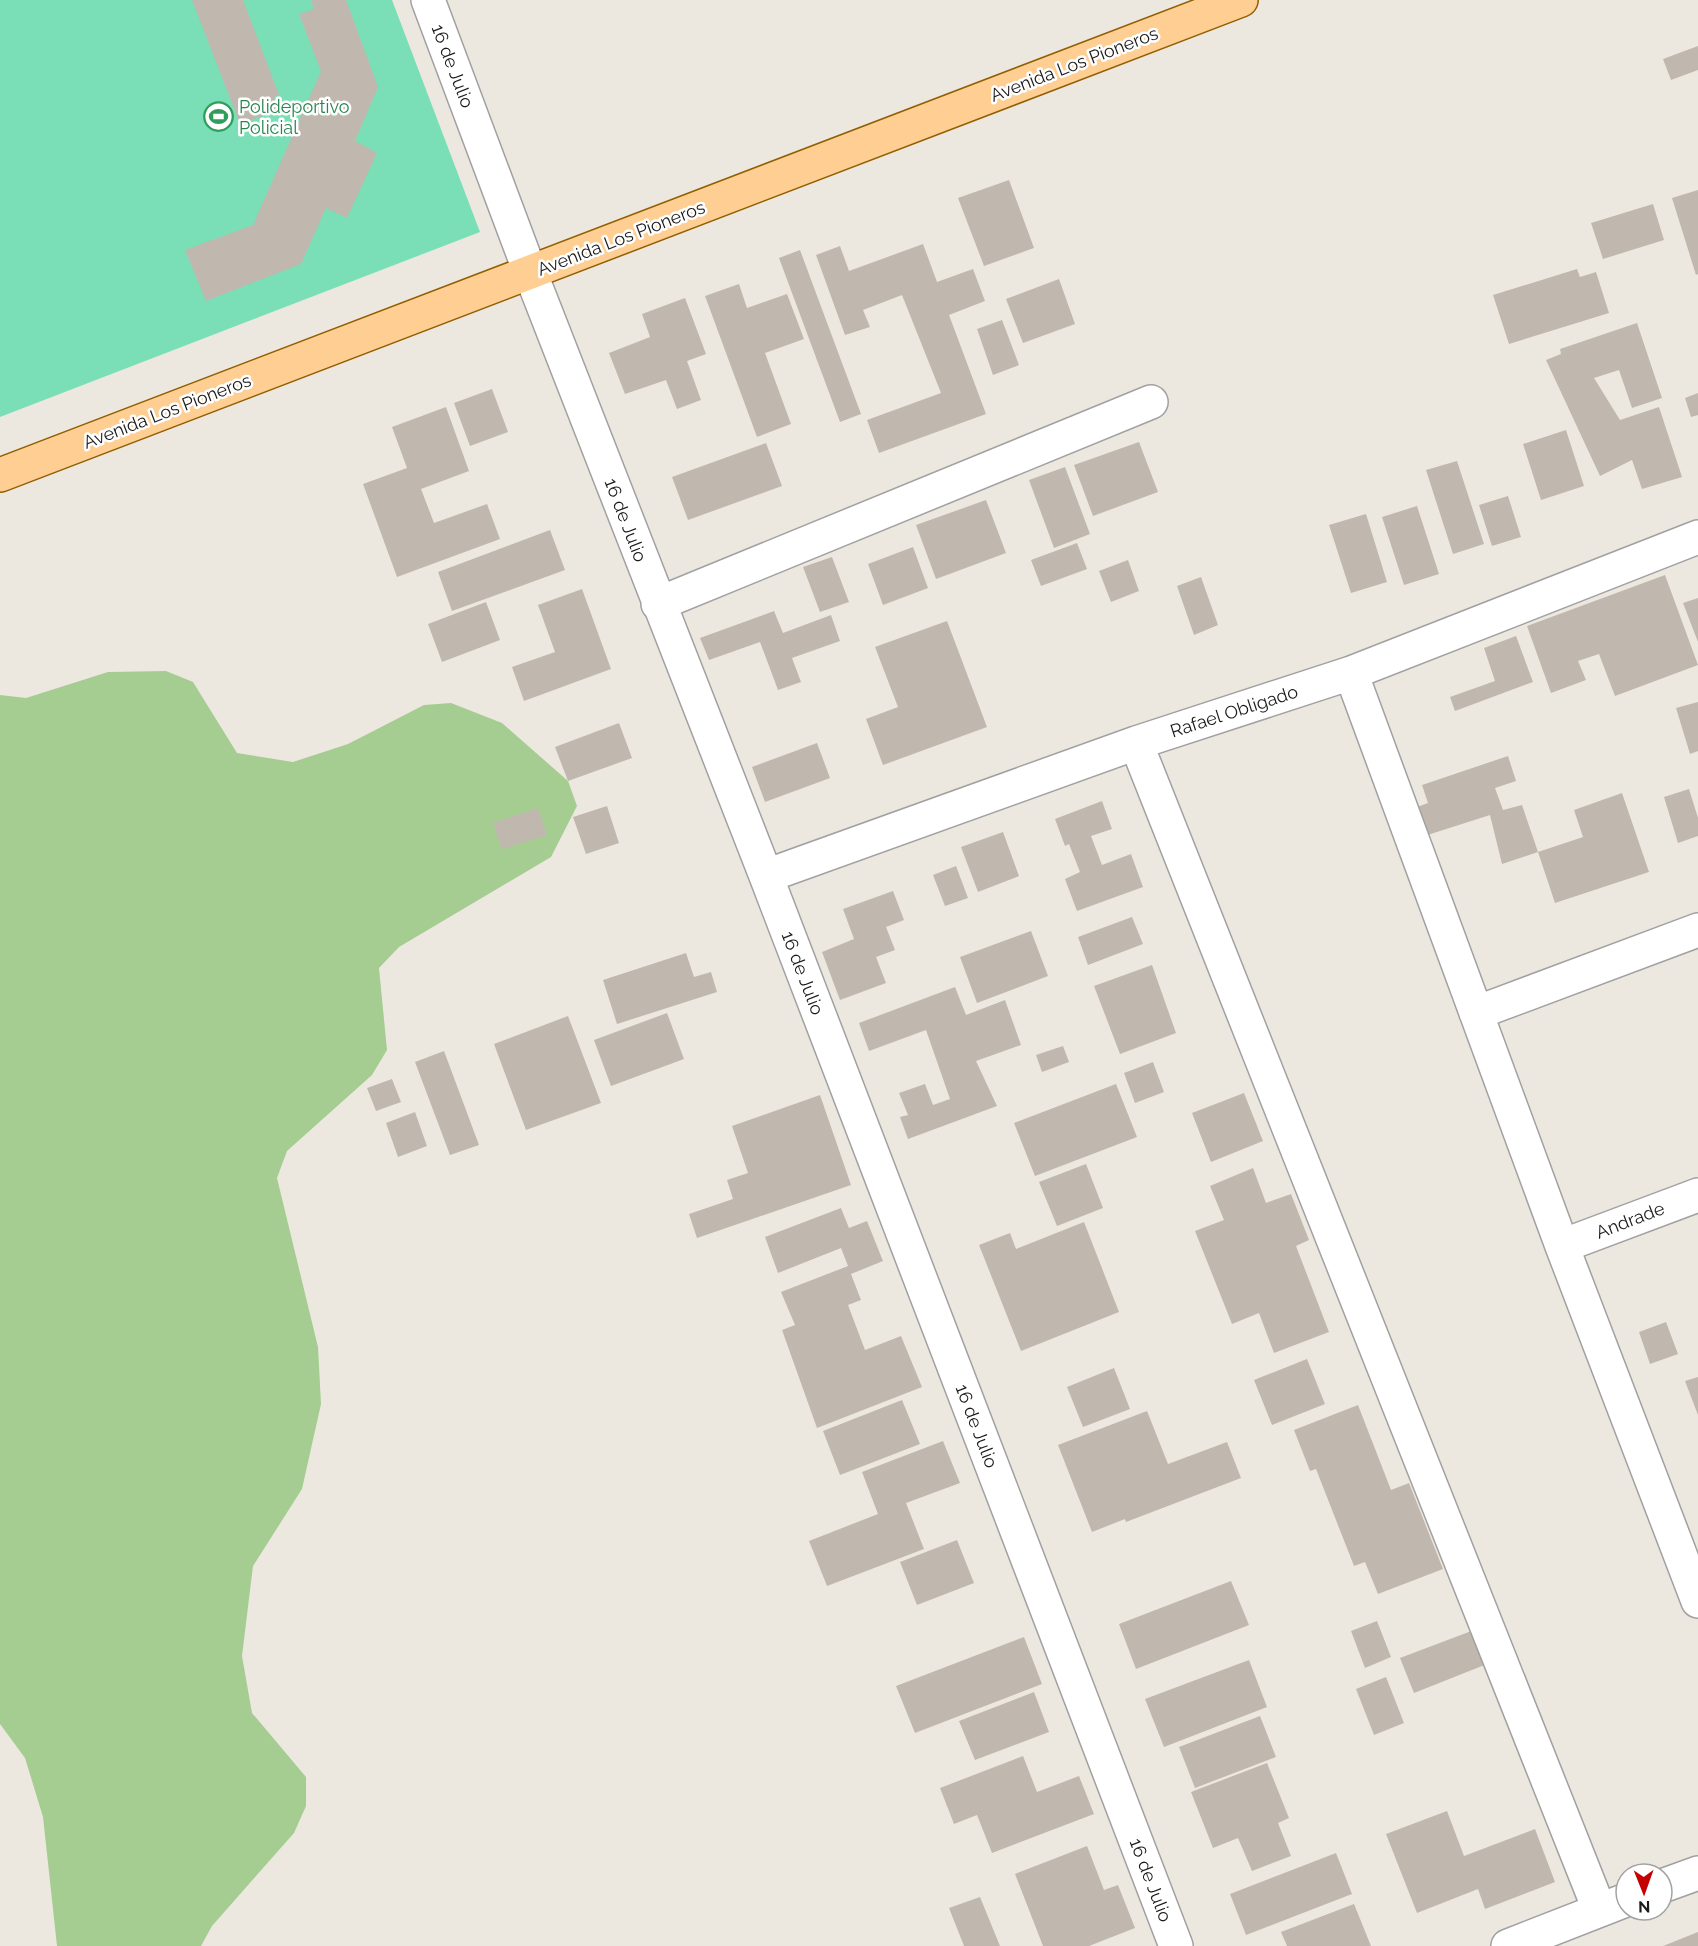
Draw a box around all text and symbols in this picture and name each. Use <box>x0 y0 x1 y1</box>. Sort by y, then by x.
street label: 16 de Julio <box>427 21 479 111</box>
street label: Avenida Los Pioneros <box>987 22 1161 106</box>
place label: Polideportivo Policial <box>239 96 350 138</box>
sports icon: Polideportivo Policial <box>202 100 234 132</box>
street label: Avenida Los Pioneros <box>534 196 708 280</box>
street label: Avenida Los Pioneros <box>80 369 254 453</box>
street label: 16 de Julio <box>600 475 652 565</box>
street label: Rafael Obligado <box>1168 680 1301 742</box>
street label: 16 de Julio <box>777 928 829 1018</box>
street label: Andrade <box>1593 1197 1668 1243</box>
street label: 16 de Julio <box>951 1381 1003 1471</box>
street label: 16 de Julio <box>1125 1835 1177 1925</box>
north arrow <box>1614 1862 1674 1922</box>
text: N <box>1638 1897 1651 1916</box>

